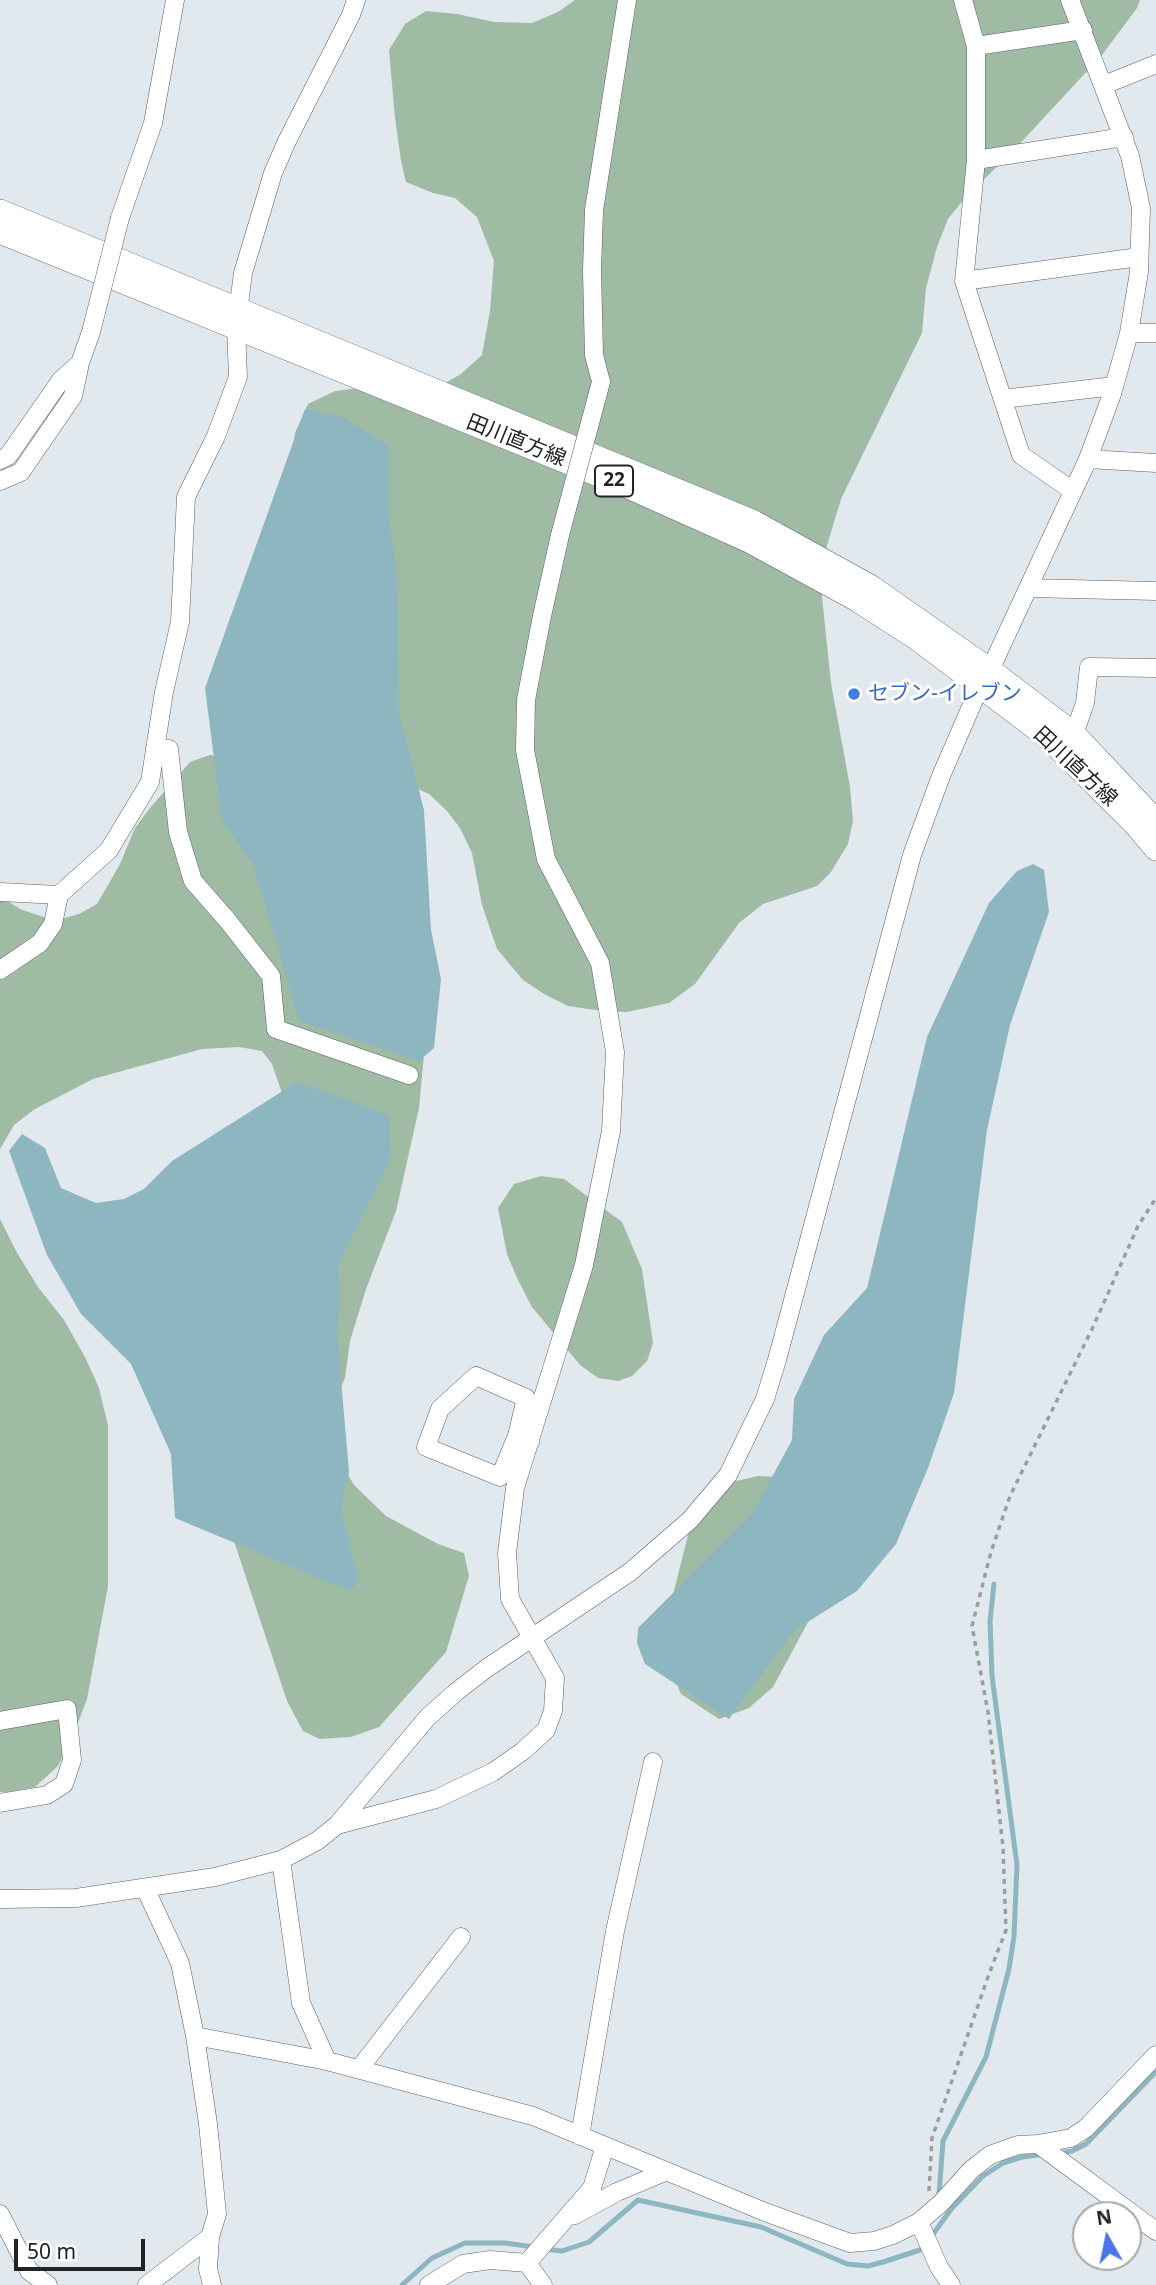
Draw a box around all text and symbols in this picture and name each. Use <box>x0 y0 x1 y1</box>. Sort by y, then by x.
street label: 田川直方線 <box>463 410 569 472</box>
road number: 22 <box>595 466 633 496</box>
place label: セブン-イレブン <box>868 681 1022 707</box>
marker: セブン-イレブン <box>846 686 862 702</box>
street label: 田川直方線 <box>1028 722 1122 812</box>
north arrow <box>1072 2201 1142 2271</box>
text: N <box>1094 2203 1114 2231</box>
scale bar <box>18 2226 149 2270</box>
text: 50 m <box>27 2237 76 2265</box>

